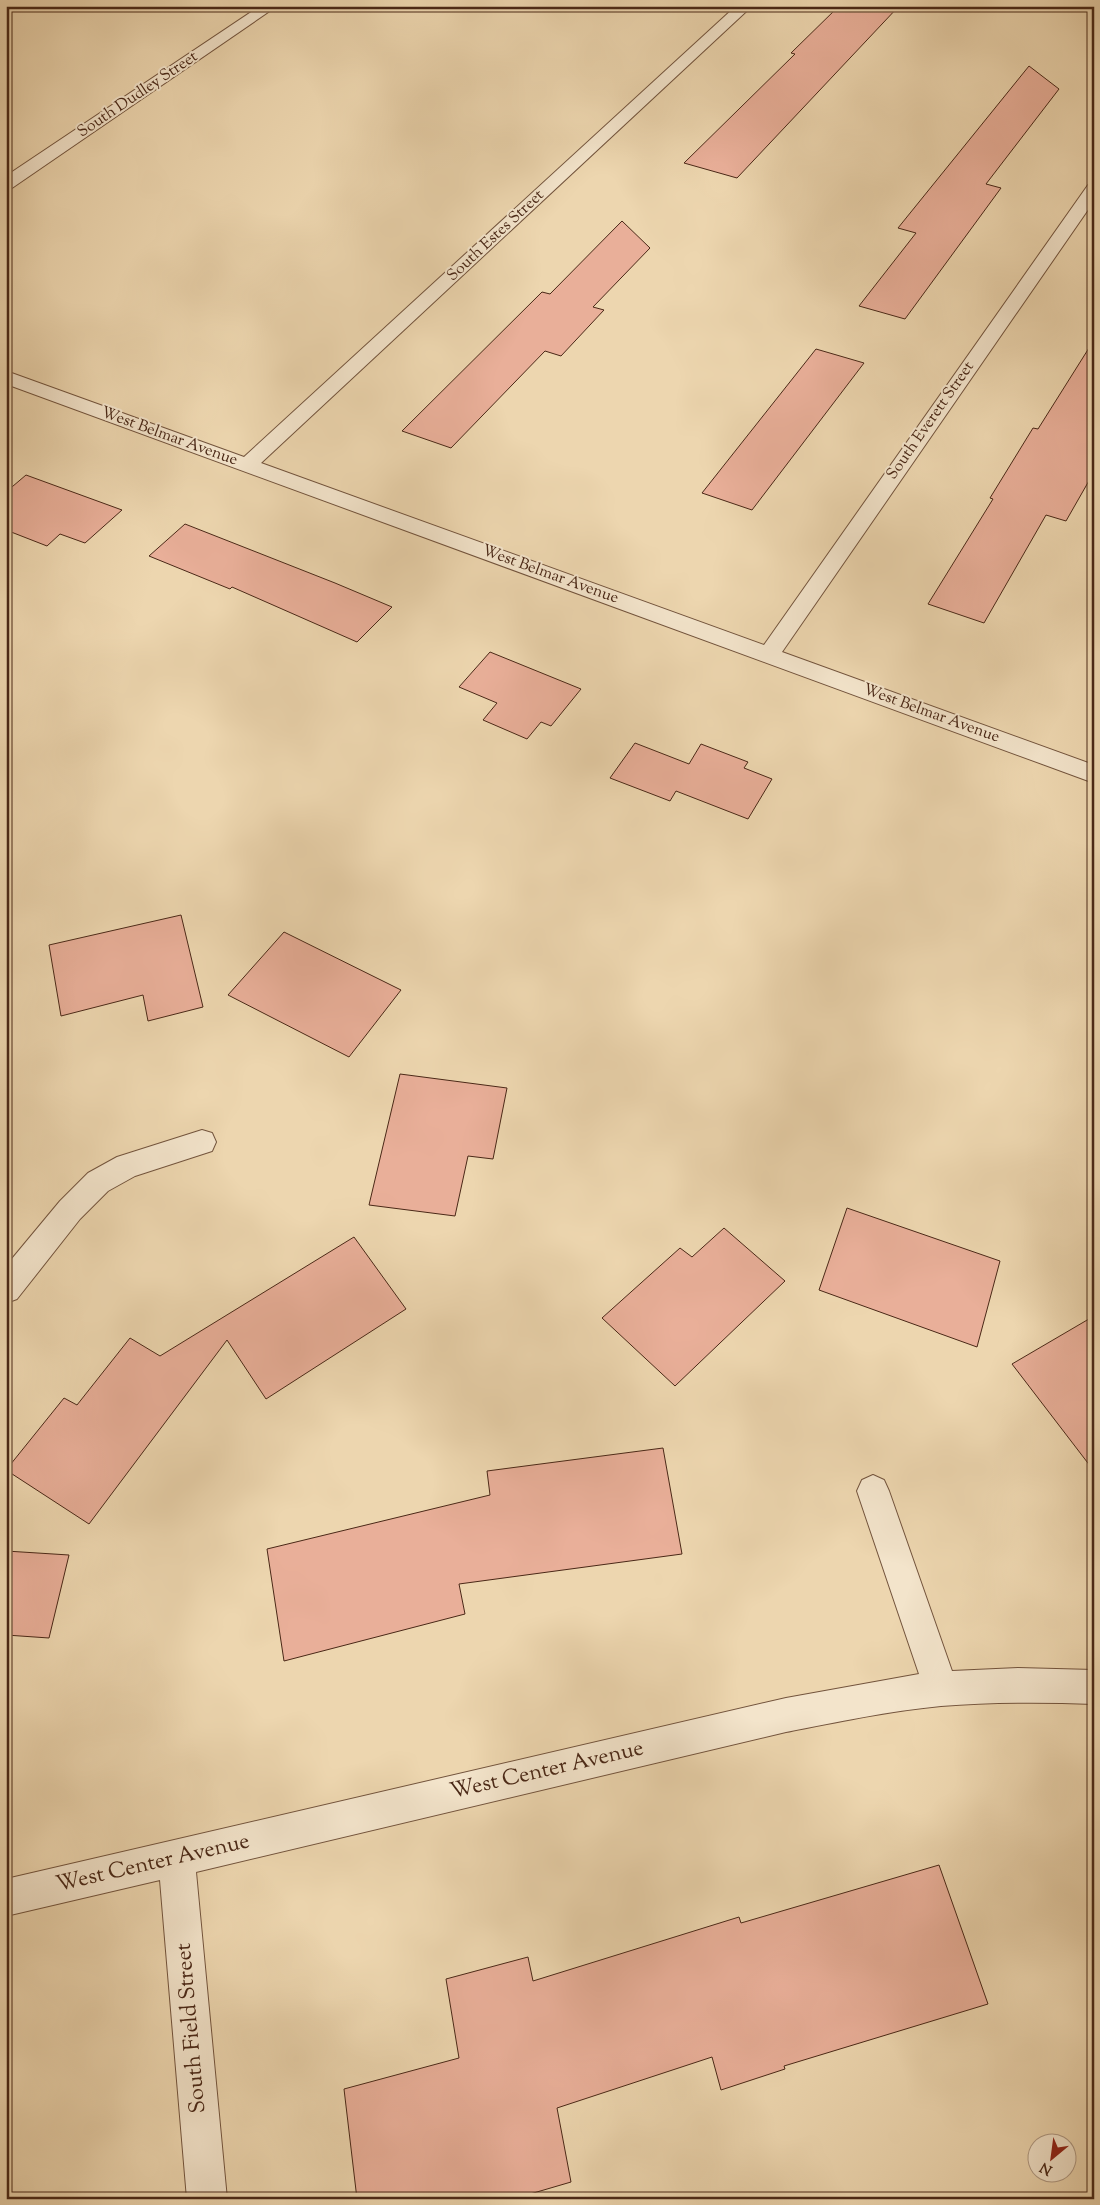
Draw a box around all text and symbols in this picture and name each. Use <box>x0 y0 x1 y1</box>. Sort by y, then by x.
street label: South Dudley Street <box>73 46 203 144</box>
street label: South Estes Street <box>442 184 550 287</box>
street label: South Everett Street <box>881 357 981 485</box>
street label: West Belmar Avenue <box>97 402 241 472</box>
street label: West Belmar Avenue <box>478 540 622 610</box>
street label: West Belmar Avenue <box>859 679 1003 749</box>
street label: West Center Avenue <box>447 1733 647 1809</box>
street label: West Center Avenue <box>53 1826 253 1902</box>
street label: South Field Street <box>169 1941 215 2115</box>
north arrow <box>1028 2132 1078 2182</box>
text: N <box>1037 2156 1056 2179</box>

